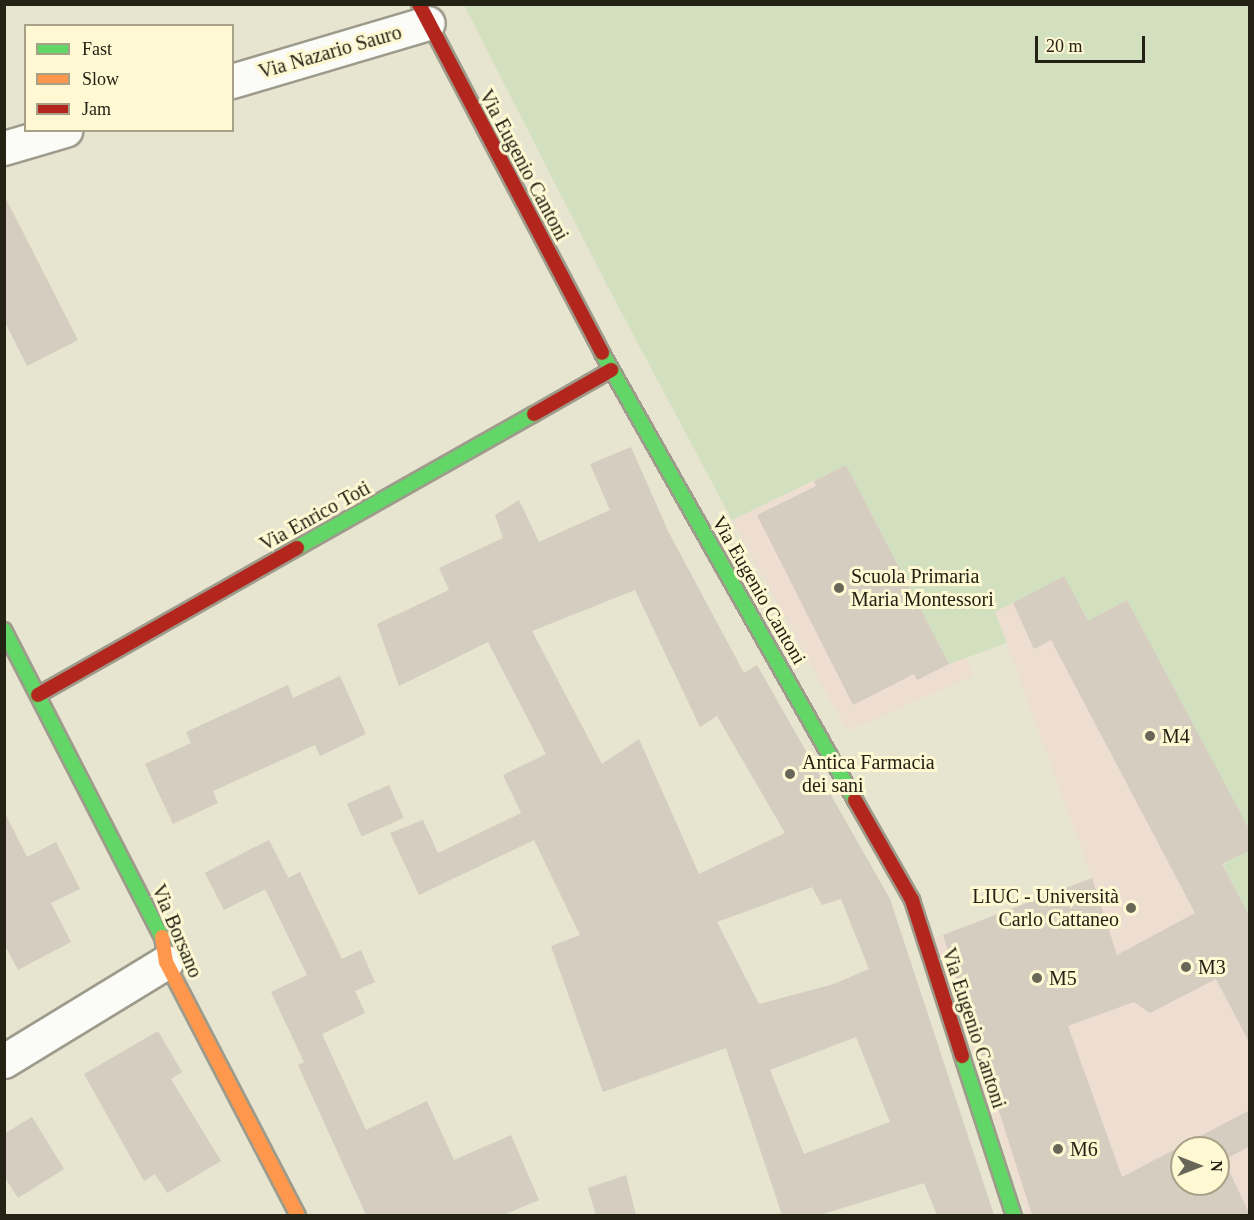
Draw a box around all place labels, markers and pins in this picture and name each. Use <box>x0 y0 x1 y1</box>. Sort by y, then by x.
place label: Scuola Primaria Maria Montessori <box>851 564 994 611</box>
marker: Scuola Primaria Maria Montessori <box>832 581 846 595</box>
place label: M4 <box>1162 724 1190 748</box>
marker: M4 <box>1143 729 1157 743</box>
place label: Antica Farmacia dei sani <box>802 750 935 797</box>
marker: Antica Farmacia dei sani <box>783 767 797 781</box>
place label: LIUC - Università Carlo Cattaneo <box>972 885 1119 932</box>
marker: LIUC - Università Carlo Cattaneo <box>1124 901 1138 915</box>
place label: M3 <box>1198 955 1226 979</box>
marker: M3 <box>1179 960 1193 974</box>
place label: M5 <box>1049 966 1077 990</box>
marker: M5 <box>1030 971 1044 985</box>
place label: M6 <box>1070 1137 1098 1161</box>
marker: M6 <box>1051 1142 1065 1156</box>

